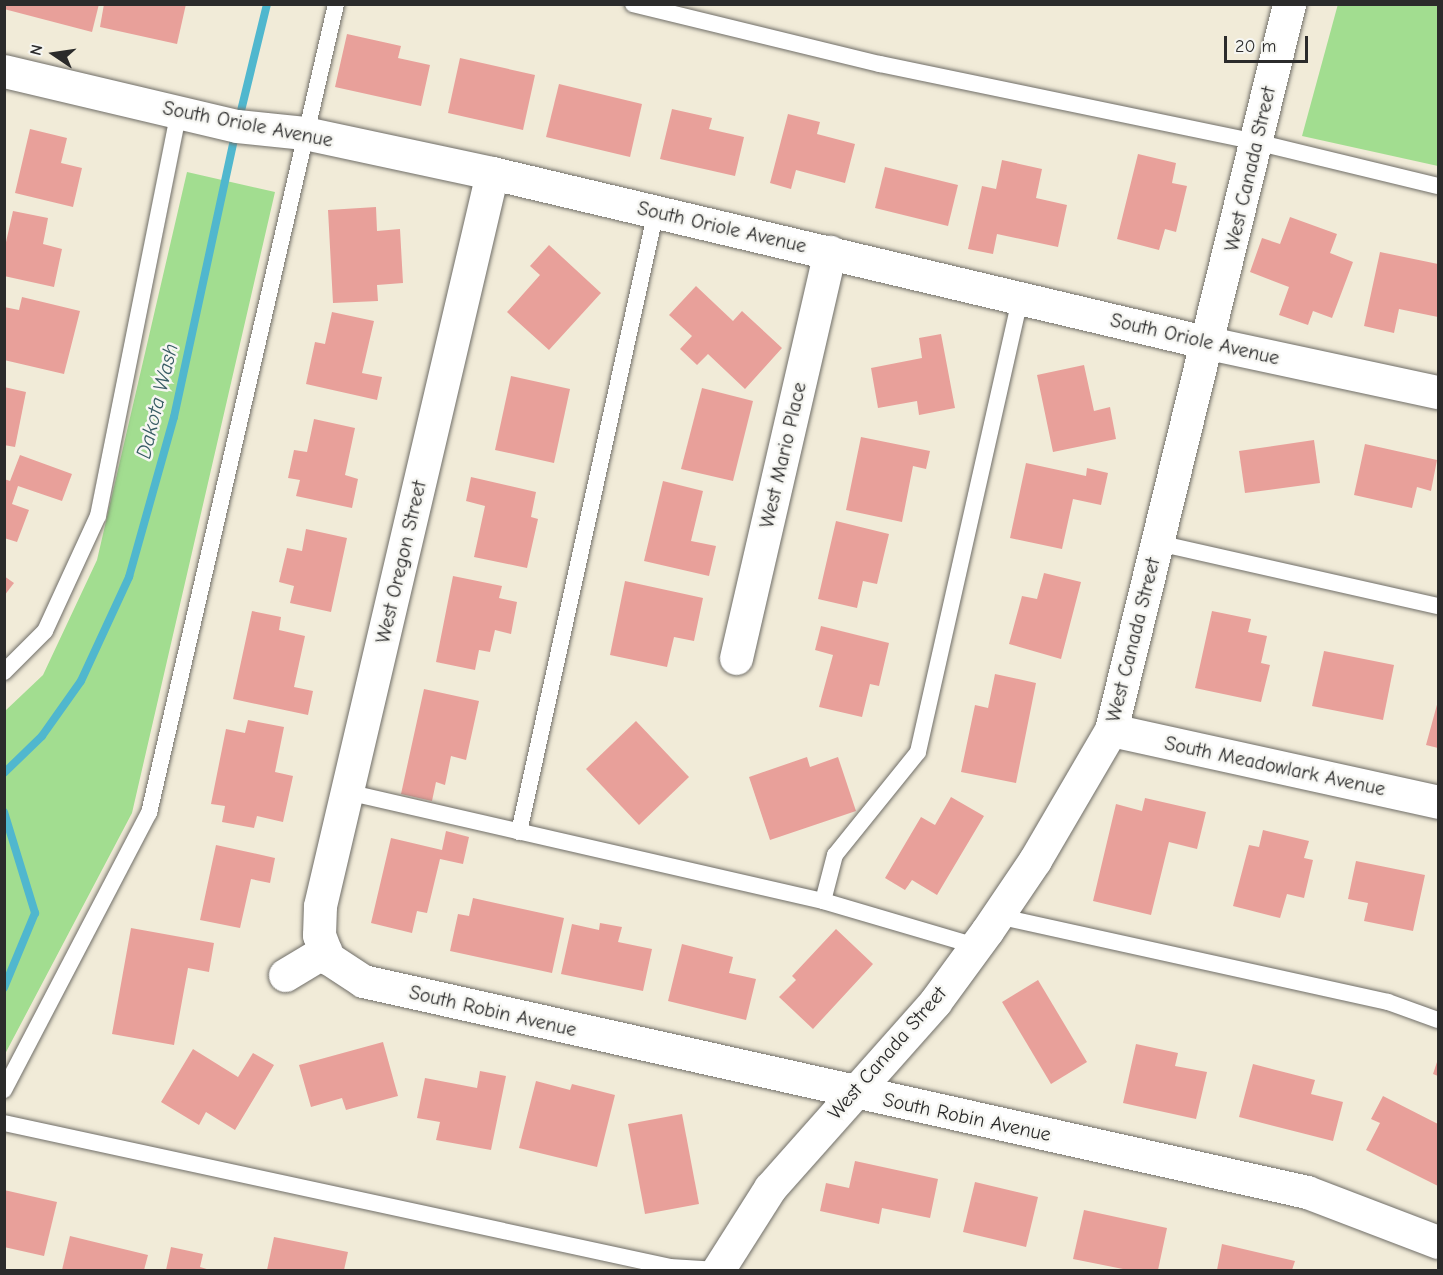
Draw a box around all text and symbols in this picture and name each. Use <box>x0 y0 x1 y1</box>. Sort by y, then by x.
north arrow <box>24 24 84 84</box>
scale bar <box>1227 24 1311 62</box>
text: 20 m <box>1235 36 1276 57</box>
text: N <box>27 43 46 57</box>
street label: West Canada Street <box>1219 84 1281 254</box>
street label: South Oriole Avenue <box>161 96 335 152</box>
street label: South Oriole Avenue <box>635 196 809 258</box>
street label: South Oriole Avenue <box>1108 308 1282 370</box>
water label: Dakota Wash <box>131 341 183 461</box>
street label: West Mario Place <box>755 380 811 530</box>
street label: West Oregon Street <box>371 478 431 646</box>
street label: West Canada Street <box>1101 555 1165 725</box>
street label: South Meadowlark Avenue <box>1162 731 1388 801</box>
street label: South Robin Avenue <box>407 980 579 1042</box>
street label: West Canada Street <box>823 982 951 1124</box>
street label: South Robin Avenue <box>881 1087 1053 1147</box>

